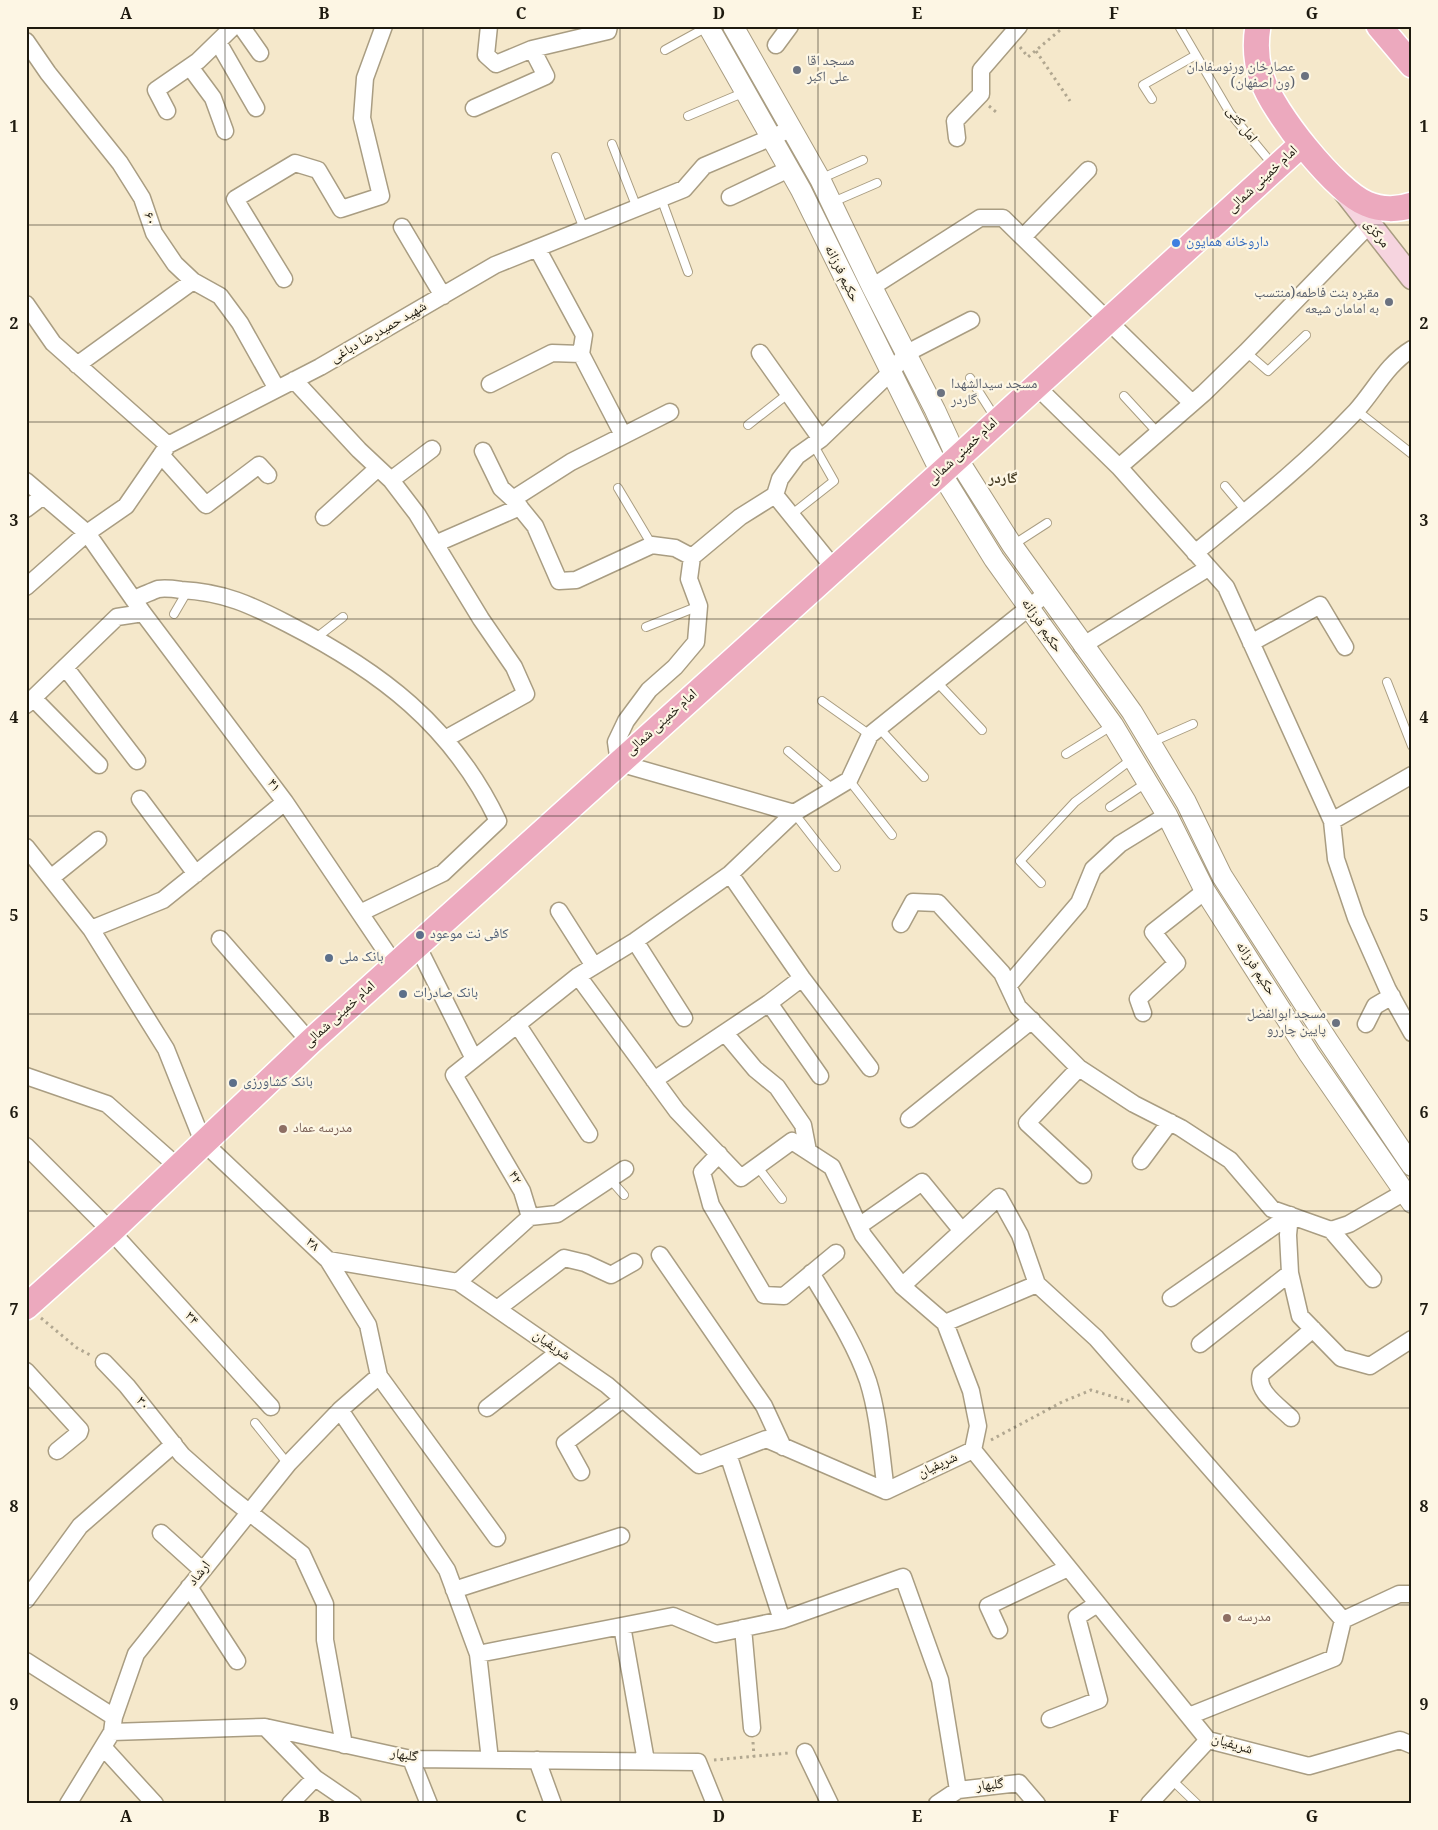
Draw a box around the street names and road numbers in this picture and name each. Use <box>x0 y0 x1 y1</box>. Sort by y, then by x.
street label: امل کتی <box>1219 101 1263 149</box>
street label: امام خمینی شمالی <box>1222 140 1304 220</box>
street label: ۶۰ <box>136 209 162 229</box>
street label: مرکزی <box>1357 214 1395 254</box>
street label: حکیم فرزانه <box>817 241 865 307</box>
street label: شهید حمیدرضا دباغی <box>326 295 432 371</box>
street label: امام خمینی شمالی <box>922 412 1004 492</box>
street label: حکیم فرزانه <box>1014 594 1068 658</box>
street label: امام خمینی شمالی <box>620 684 704 762</box>
street label: ۴۱ <box>260 774 286 798</box>
street label: حکیم فرزانه <box>1228 937 1282 1001</box>
street label: امام خمینی شمالی <box>298 976 382 1054</box>
street label: ۴۲ <box>500 1167 528 1189</box>
street label: ۳۸ <box>299 1232 325 1258</box>
street label: ۳۴ <box>178 1306 204 1332</box>
street label: شریفیان <box>527 1324 575 1368</box>
street label: ۳۰ <box>129 1391 155 1417</box>
street label: شریفیان <box>914 1446 962 1486</box>
street label: ارشاد <box>182 1556 218 1592</box>
street label: شریفیان <box>1208 1727 1256 1763</box>
street label: گلبهار <box>388 1742 420 1770</box>
street label: گلبهار <box>974 1773 1005 1799</box>

